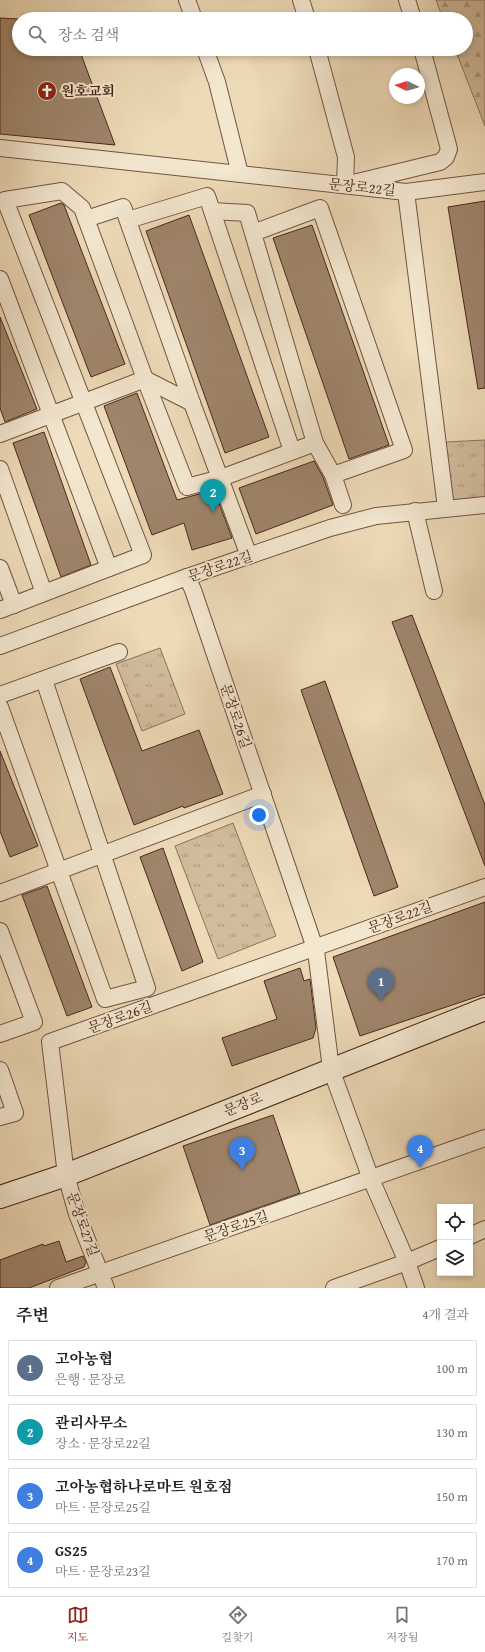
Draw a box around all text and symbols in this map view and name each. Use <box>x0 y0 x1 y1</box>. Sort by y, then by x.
search box <box>12 12 473 56</box>
icon: search <box>26 23 48 45</box>
text: 장소 검색 <box>58 24 119 45</box>
north arrow <box>389 68 425 104</box>
church icon: 원호교회 <box>36 80 58 102</box>
place label: 원호교회 <box>61 81 115 101</box>
street label: 문장로22길 <box>327 174 397 200</box>
pin: 2 <box>200 479 226 512</box>
street label: 문장로22길 <box>185 546 255 586</box>
street label: 문장로26길 <box>216 681 256 751</box>
your location <box>249 805 269 825</box>
street label: 문장로22길 <box>365 896 435 938</box>
pin: 1 <box>368 968 394 1001</box>
street label: 문장로26길 <box>85 996 155 1038</box>
street label: 문장로 <box>220 1087 266 1121</box>
pin: 4 <box>407 1135 433 1168</box>
pin: 3 <box>229 1137 255 1170</box>
street label: 문장로27길 <box>62 1189 104 1259</box>
map controls <box>437 1204 473 1276</box>
button: locate <box>437 1204 473 1240</box>
street label: 문장로25길 <box>201 1206 271 1246</box>
button: layers <box>437 1240 473 1276</box>
text: 주변 <box>16 1302 49 1327</box>
text: 4개 결과 <box>422 1305 469 1324</box>
text: 고아농협 <box>55 1348 113 1369</box>
text: 1 <box>27 1359 33 1378</box>
text: 100 m <box>436 1359 468 1378</box>
text: 은행 · 문장로 <box>55 1370 126 1389</box>
text: 관리사무소 <box>55 1412 127 1433</box>
text: 2 <box>27 1423 33 1442</box>
text: 130 m <box>436 1423 468 1442</box>
text: 장소 · 문장로22길 <box>55 1434 151 1453</box>
text: 고아농협하나로마트 원호점 <box>55 1476 232 1497</box>
text: 3 <box>27 1487 33 1506</box>
text: 150 m <box>436 1487 468 1506</box>
text: 마트 · 문장로25길 <box>55 1498 151 1517</box>
text: GS25 <box>55 1540 88 1561</box>
text: 4 <box>27 1551 33 1570</box>
text: 170 m <box>436 1551 468 1570</box>
text: 마트 · 문장로23길 <box>55 1562 151 1581</box>
tab: 지도 <box>67 1604 89 1645</box>
tab: 길찾기 <box>222 1604 253 1645</box>
tab: 저장됨 <box>387 1604 418 1645</box>

